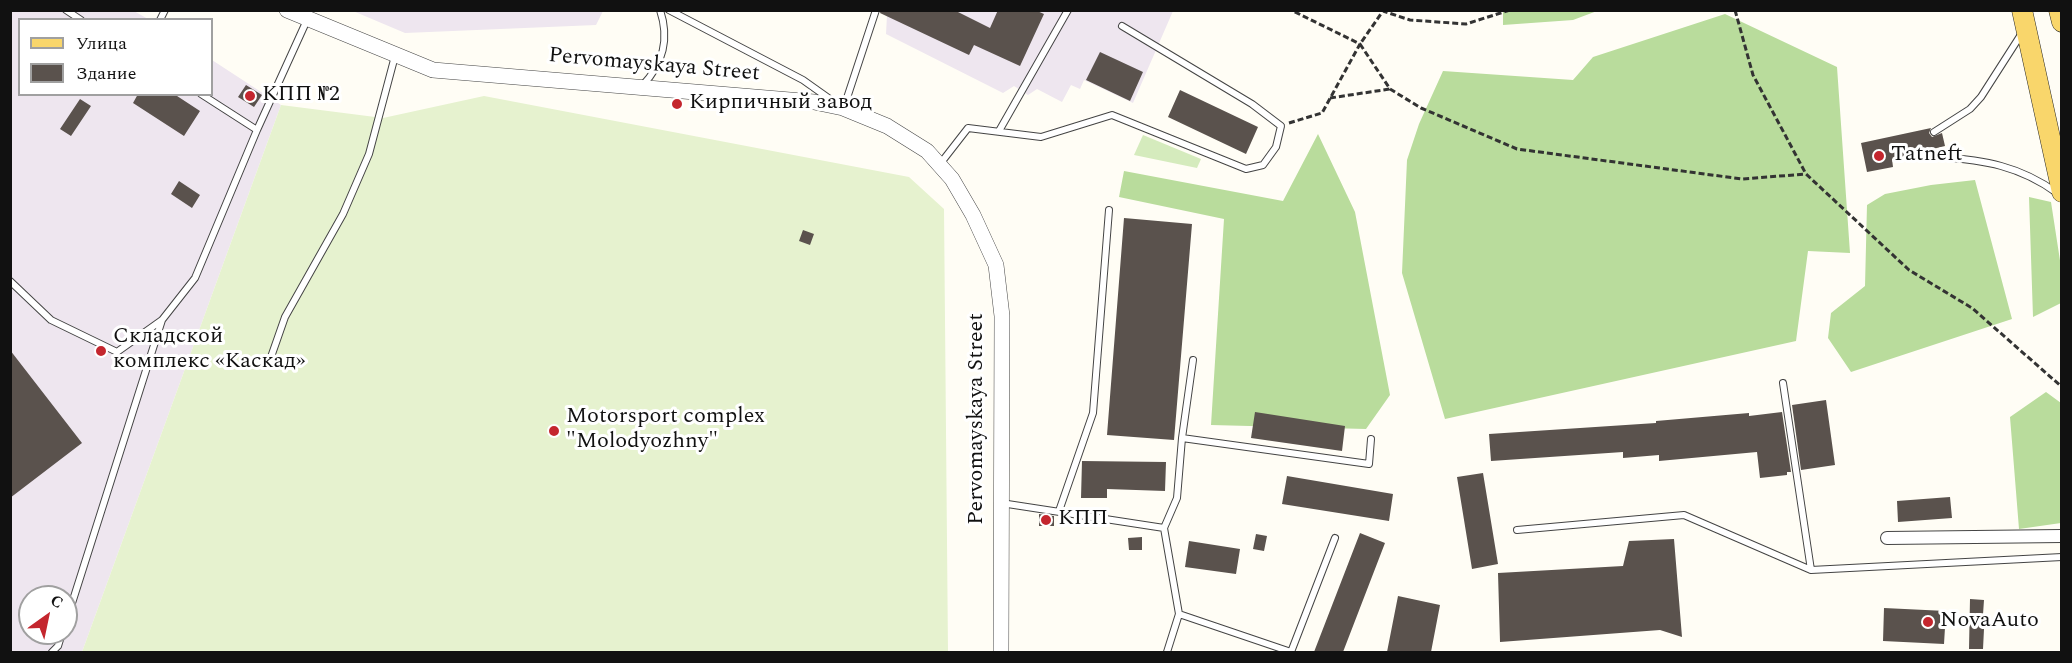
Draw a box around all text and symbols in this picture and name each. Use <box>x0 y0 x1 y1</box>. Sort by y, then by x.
legend <box>18 18 213 96</box>
text: Улица <box>76 30 127 57</box>
street label: Pervomayskaya Street <box>547 44 761 88</box>
text: Здание <box>76 60 136 87</box>
place label: КПП №2 <box>262 83 340 109</box>
marker: КПП №2 <box>243 89 257 103</box>
place label: Кирпичный завод <box>689 91 872 117</box>
marker: Кирпичный завод <box>670 97 684 111</box>
place label: Tatneft <box>1891 143 1962 169</box>
marker: Tatneft <box>1872 149 1886 163</box>
street label: Pervomayskaya Street <box>965 313 991 525</box>
place label: Складской комплекс «Каскад» <box>113 325 305 376</box>
marker: Складской комплекс «Каскад» <box>94 344 108 358</box>
place label: Motorsport complex "Molodyozhny" <box>566 405 765 457</box>
marker: Motorsport complex "Molodyozhny" <box>547 424 561 438</box>
place label: КПП <box>1058 507 1108 533</box>
marker: КПП <box>1039 513 1053 527</box>
north arrow <box>18 585 78 645</box>
text: С <box>45 588 68 615</box>
place label: NovaAuto <box>1940 609 2039 635</box>
marker: NovaAuto <box>1921 615 1935 629</box>

